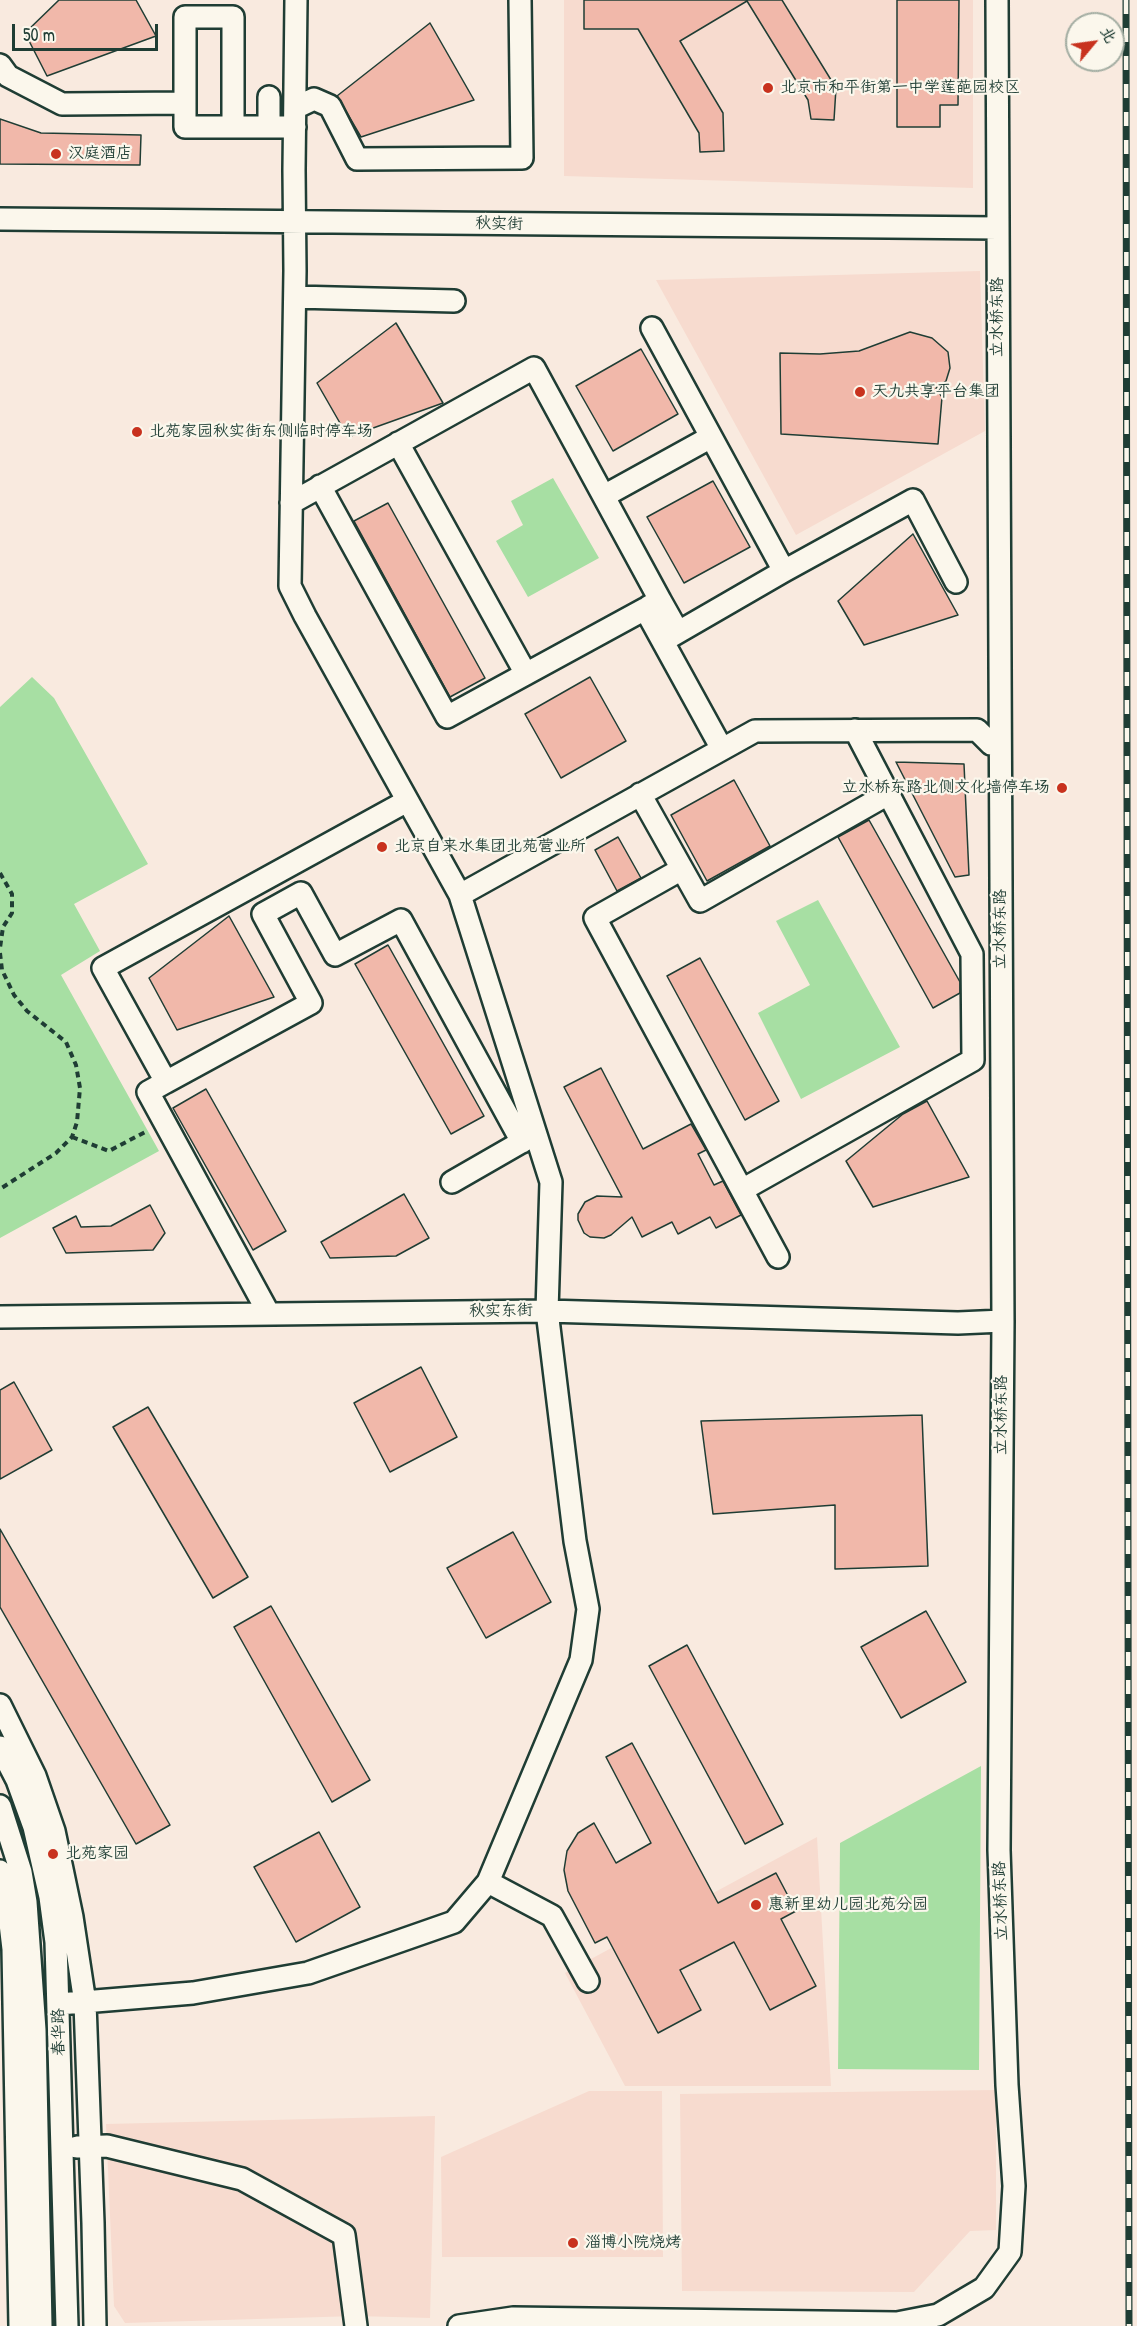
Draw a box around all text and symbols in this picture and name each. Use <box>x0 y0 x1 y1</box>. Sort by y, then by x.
scale bar <box>15 12 160 50</box>
north arrow <box>1065 12 1125 72</box>
text: 50 m <box>23 22 55 47</box>
text: 北 <box>1095 22 1122 47</box>
place label: 北京市和平街第一中学莲葩园校区 <box>780 78 1020 98</box>
marker: 北京市和平街第一中学莲葩园校区 <box>761 81 775 95</box>
place label: 汉庭酒店 <box>68 144 132 164</box>
marker: 汉庭酒店 <box>49 147 63 161</box>
street label: 秋实街 <box>475 214 523 234</box>
street label: 立水桥东路 <box>988 277 1008 357</box>
place label: 天九共享平台集团 <box>872 382 1000 402</box>
marker: 天九共享平台集团 <box>853 385 867 399</box>
place label: 北苑家园秋实街东侧临时停车场 <box>149 422 373 442</box>
marker: 北苑家园秋实街东侧临时停车场 <box>130 425 144 439</box>
place label: 立水桥东路北侧文化墙停车场 <box>842 778 1050 798</box>
marker: 立水桥东路北侧文化墙停车场 <box>1055 781 1069 795</box>
place label: 北京自来水集团北苑营业所 <box>394 837 586 857</box>
marker: 北京自来水集团北苑营业所 <box>375 840 389 854</box>
street label: 立水桥东路 <box>991 889 1011 969</box>
street label: 秋实东街 <box>469 1301 533 1321</box>
street label: 立水桥东路 <box>992 1375 1012 1455</box>
place label: 北苑家园 <box>65 1844 129 1864</box>
marker: 北苑家园 <box>46 1847 60 1861</box>
street label: 立水桥东路 <box>990 1861 1012 1941</box>
place label: 惠新里幼儿园北苑分园 <box>768 1895 928 1915</box>
marker: 惠新里幼儿园北苑分园 <box>749 1898 763 1912</box>
street label: 春华路 <box>49 2008 69 2056</box>
place label: 淄博小院烧烤 <box>585 2233 681 2253</box>
marker: 淄博小院烧烤 <box>566 2236 580 2250</box>

